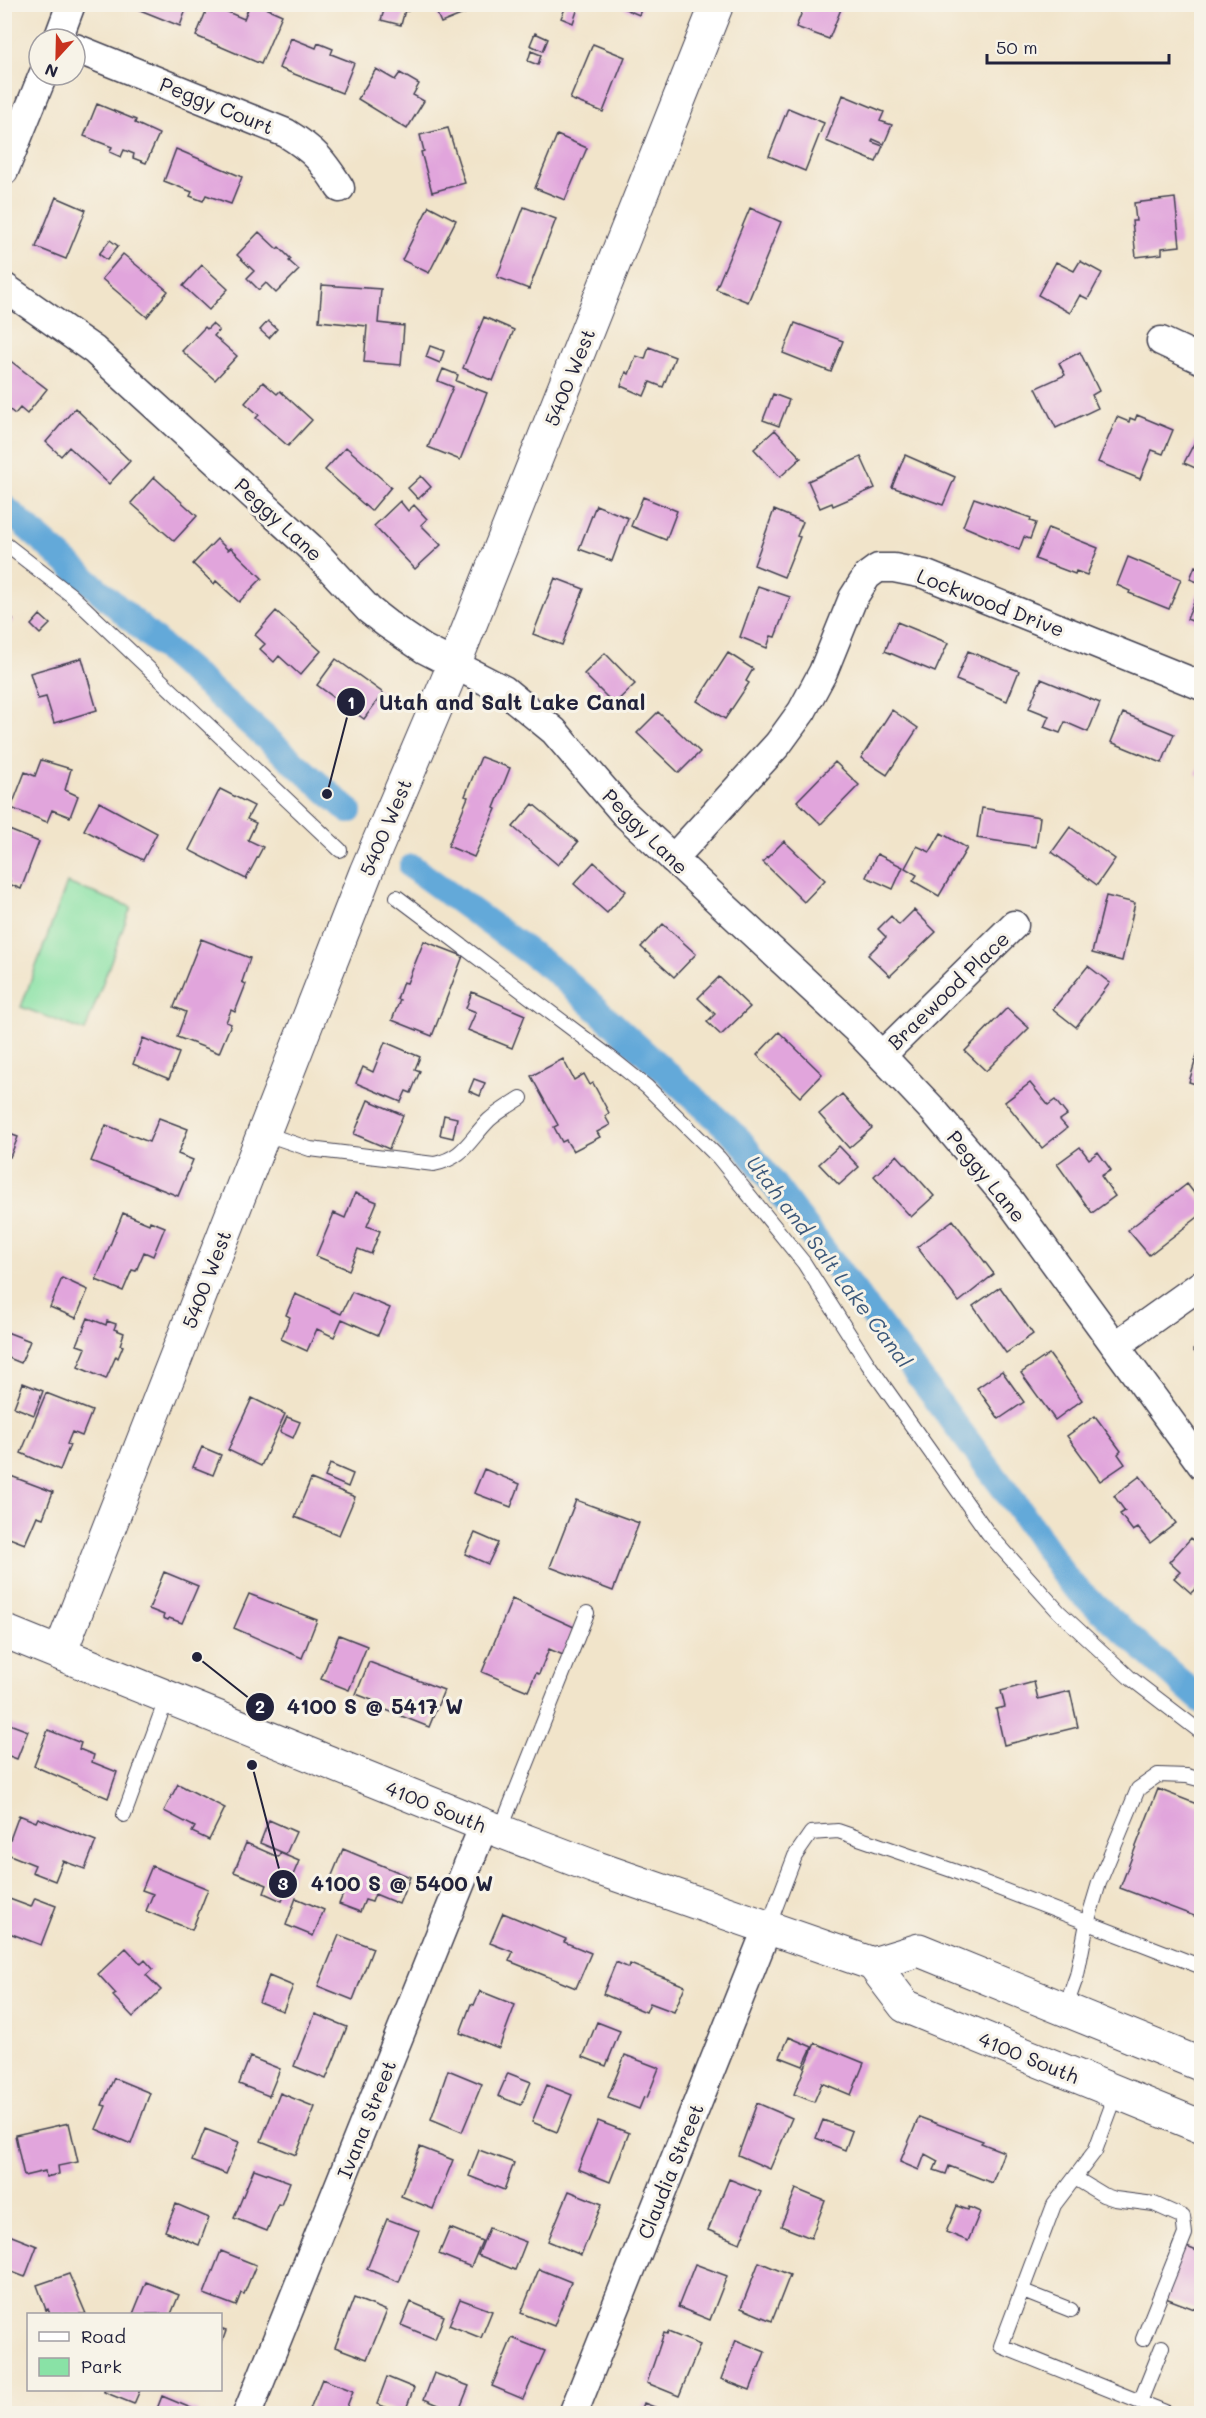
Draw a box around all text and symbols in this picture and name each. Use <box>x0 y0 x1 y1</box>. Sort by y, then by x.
north arrow <box>27 27 87 87</box>
scale bar <box>987 27 1168 65</box>
text: 50 m <box>996 35 1038 59</box>
text: N <box>42 59 61 83</box>
street label: Peggy Court <box>156 70 278 140</box>
street label: 5400 West <box>538 324 600 430</box>
street label: Peggy Lane <box>230 472 328 566</box>
street label: Lockwood Drive <box>914 562 1068 642</box>
callout: Utah and Salt Lake Canal <box>336 683 657 722</box>
text: Utah and Salt Lake Canal <box>379 688 645 715</box>
text: 1 <box>347 690 355 714</box>
street label: 5400 West <box>353 775 417 879</box>
street label: Peggy Lane <box>598 783 694 879</box>
street label: Braewood Place <box>882 925 1014 1055</box>
street label: Peggy Lane <box>942 1125 1032 1227</box>
water label: Utah and Salt Lake Canal <box>741 1150 919 1373</box>
street label: 5400 West <box>175 1226 237 1332</box>
callout: 4100 S @ 5417 W <box>245 1687 475 1726</box>
text: 4100 S @ 5417 W <box>287 1692 463 1719</box>
text: 2 <box>255 1694 265 1718</box>
street label: 4100 South <box>382 1774 490 1838</box>
callout: 4100 S @ 5400 W <box>268 1864 505 1903</box>
text: 4100 S @ 5400 W <box>311 1869 493 1896</box>
text: 3 <box>278 1871 289 1895</box>
street label: 4100 South <box>975 2025 1083 2089</box>
street label: Ivana Street <box>330 2056 402 2182</box>
street label: Claudia Street <box>631 2099 709 2243</box>
legend <box>27 2313 222 2391</box>
text: Road <box>81 2324 126 2348</box>
text: Park <box>81 2354 122 2378</box>

